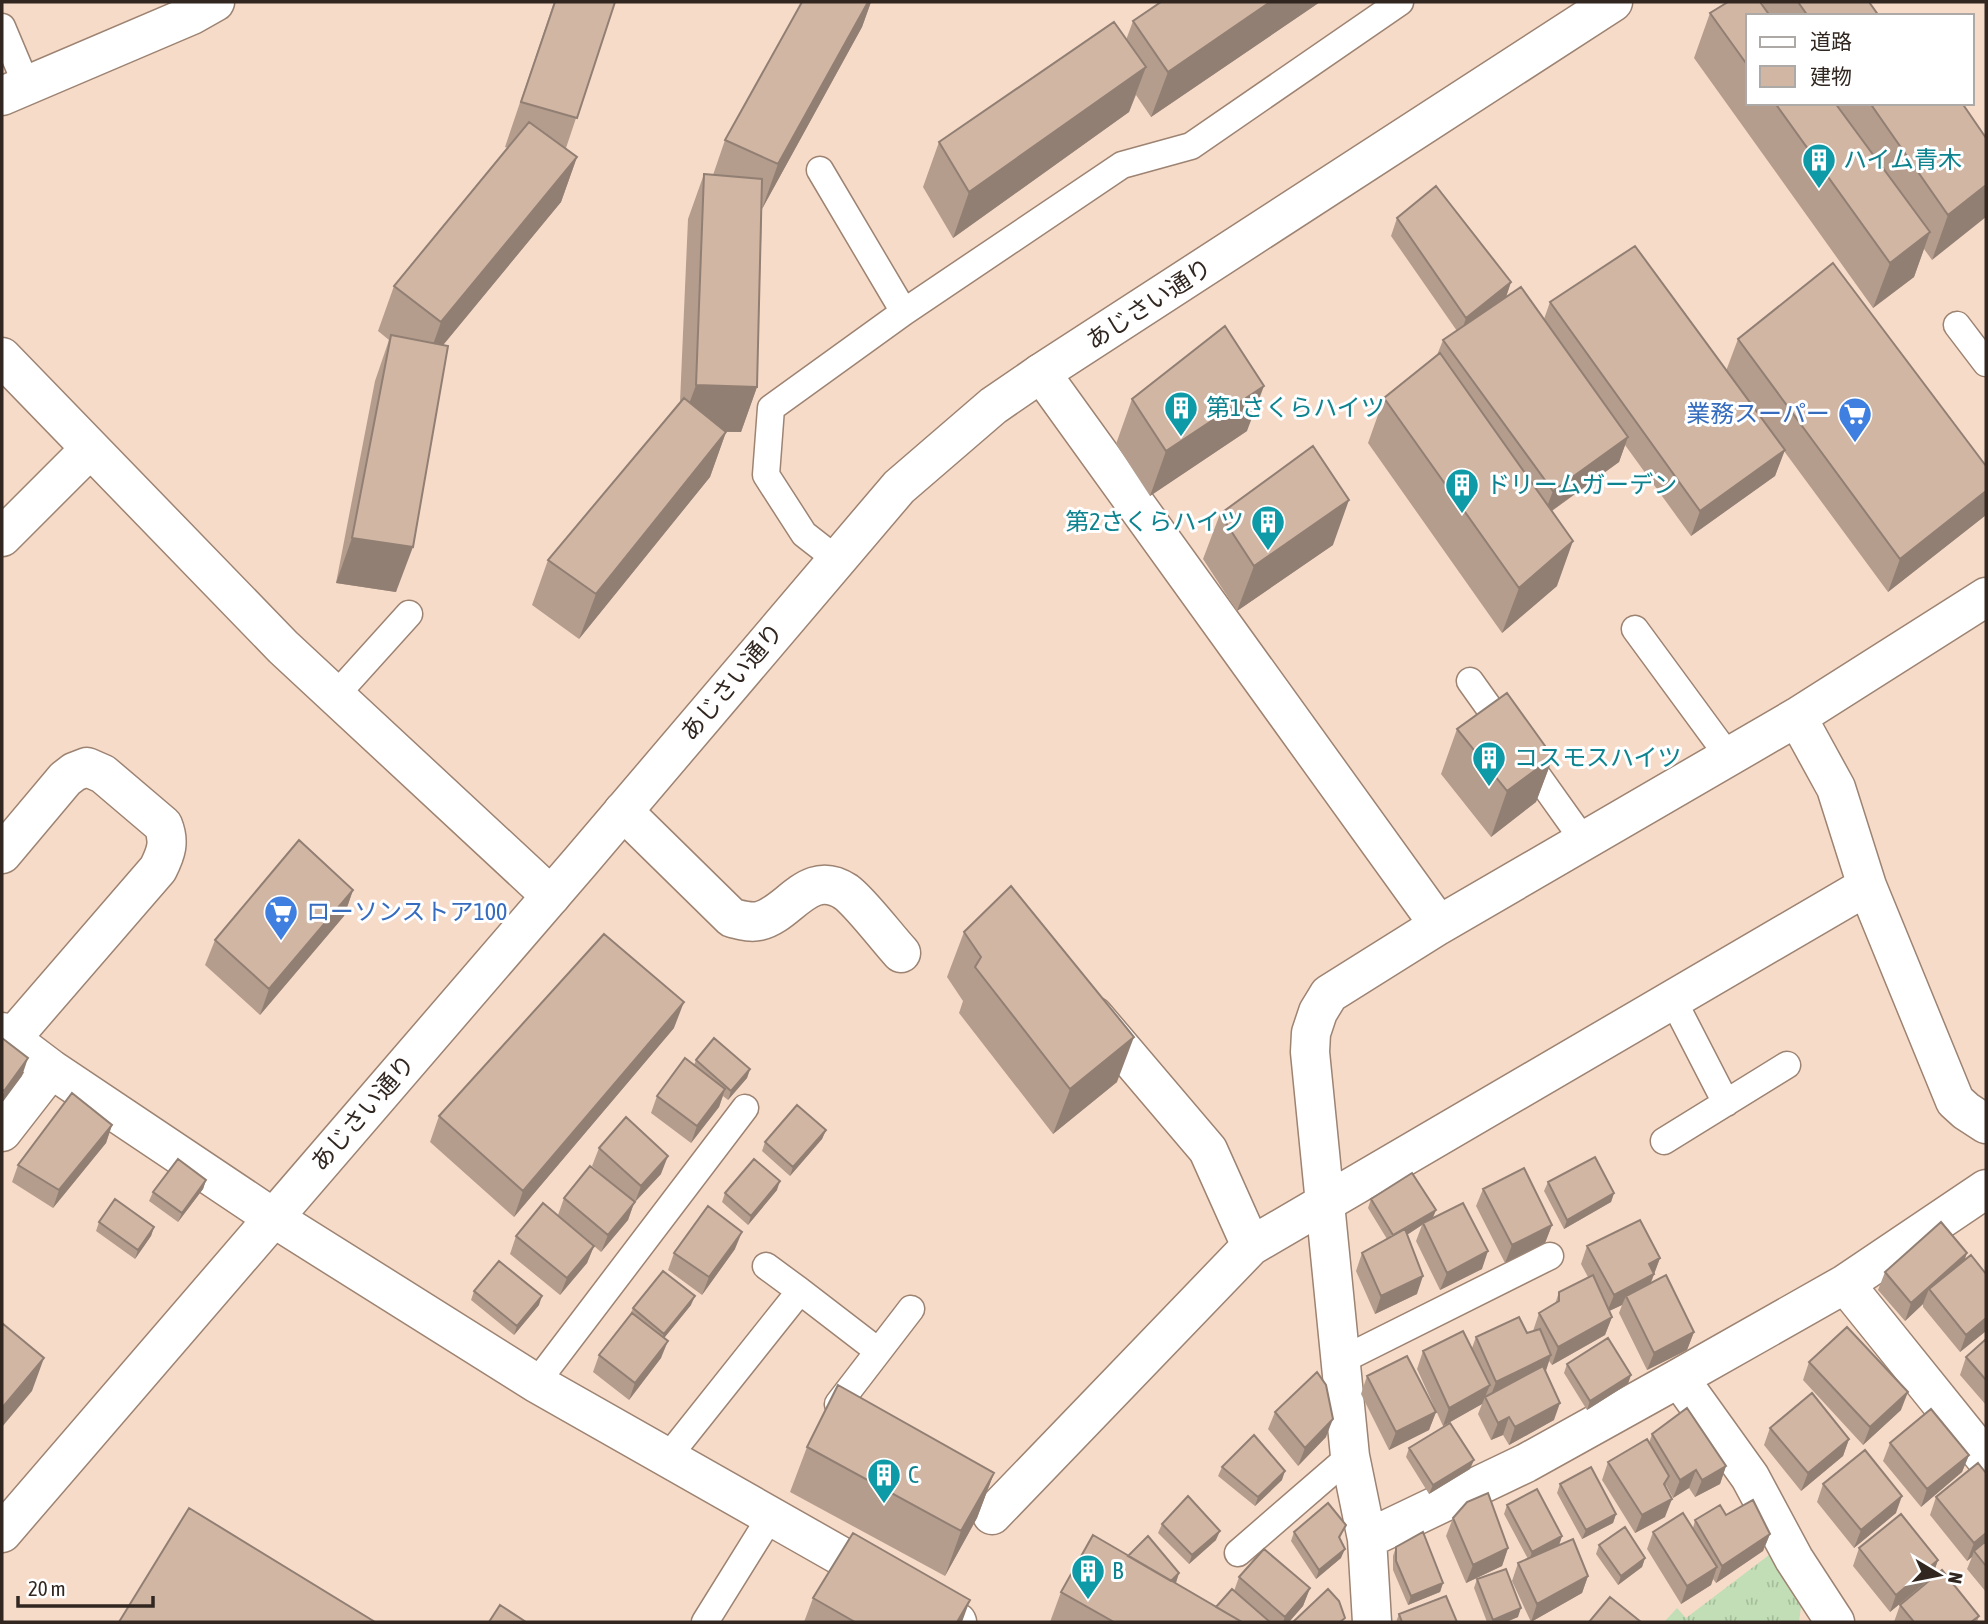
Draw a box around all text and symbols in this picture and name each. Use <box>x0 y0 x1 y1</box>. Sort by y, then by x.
legend <box>1746 14 1974 105</box>
text: 道路 <box>1810 29 1852 53</box>
text: 建物 <box>1810 64 1852 88</box>
building icon: ハイム青木 <box>1800 141 1838 190</box>
place label: ハイム青木 <box>1843 146 1962 173</box>
street label: あじさい通り <box>1081 253 1216 354</box>
building icon: 第1さくらハイツ <box>1162 389 1200 438</box>
place label: 第1さくらハイツ <box>1206 394 1385 421</box>
supermarket icon: 業務スーパー <box>1836 395 1874 444</box>
place label: 業務スーパー <box>1686 400 1830 427</box>
building icon: ドリームガーデン <box>1443 466 1481 515</box>
place label: ドリームガーデン <box>1486 471 1677 498</box>
building icon: 第2さくらハイツ <box>1249 503 1287 552</box>
place label: 第2さくらハイツ <box>1065 508 1244 535</box>
street label: あじさい通り <box>675 618 788 746</box>
building icon: コスモスハイツ <box>1470 739 1508 788</box>
place label: コスモスハイツ <box>1514 744 1682 771</box>
supermarket icon: ローソンストア100 <box>262 893 300 942</box>
place label: ローソンストア100 <box>306 898 507 925</box>
street label: あじさい通り <box>305 1049 420 1176</box>
building icon: C <box>865 1456 903 1505</box>
place label: C <box>908 1461 919 1488</box>
north arrow <box>1904 1540 1974 1610</box>
building icon: B <box>1069 1552 1107 1601</box>
place label: B <box>1112 1557 1124 1584</box>
scale bar <box>18 1564 152 1608</box>
text: N <box>1944 1571 1968 1585</box>
text: 20 m <box>28 1576 66 1600</box>

